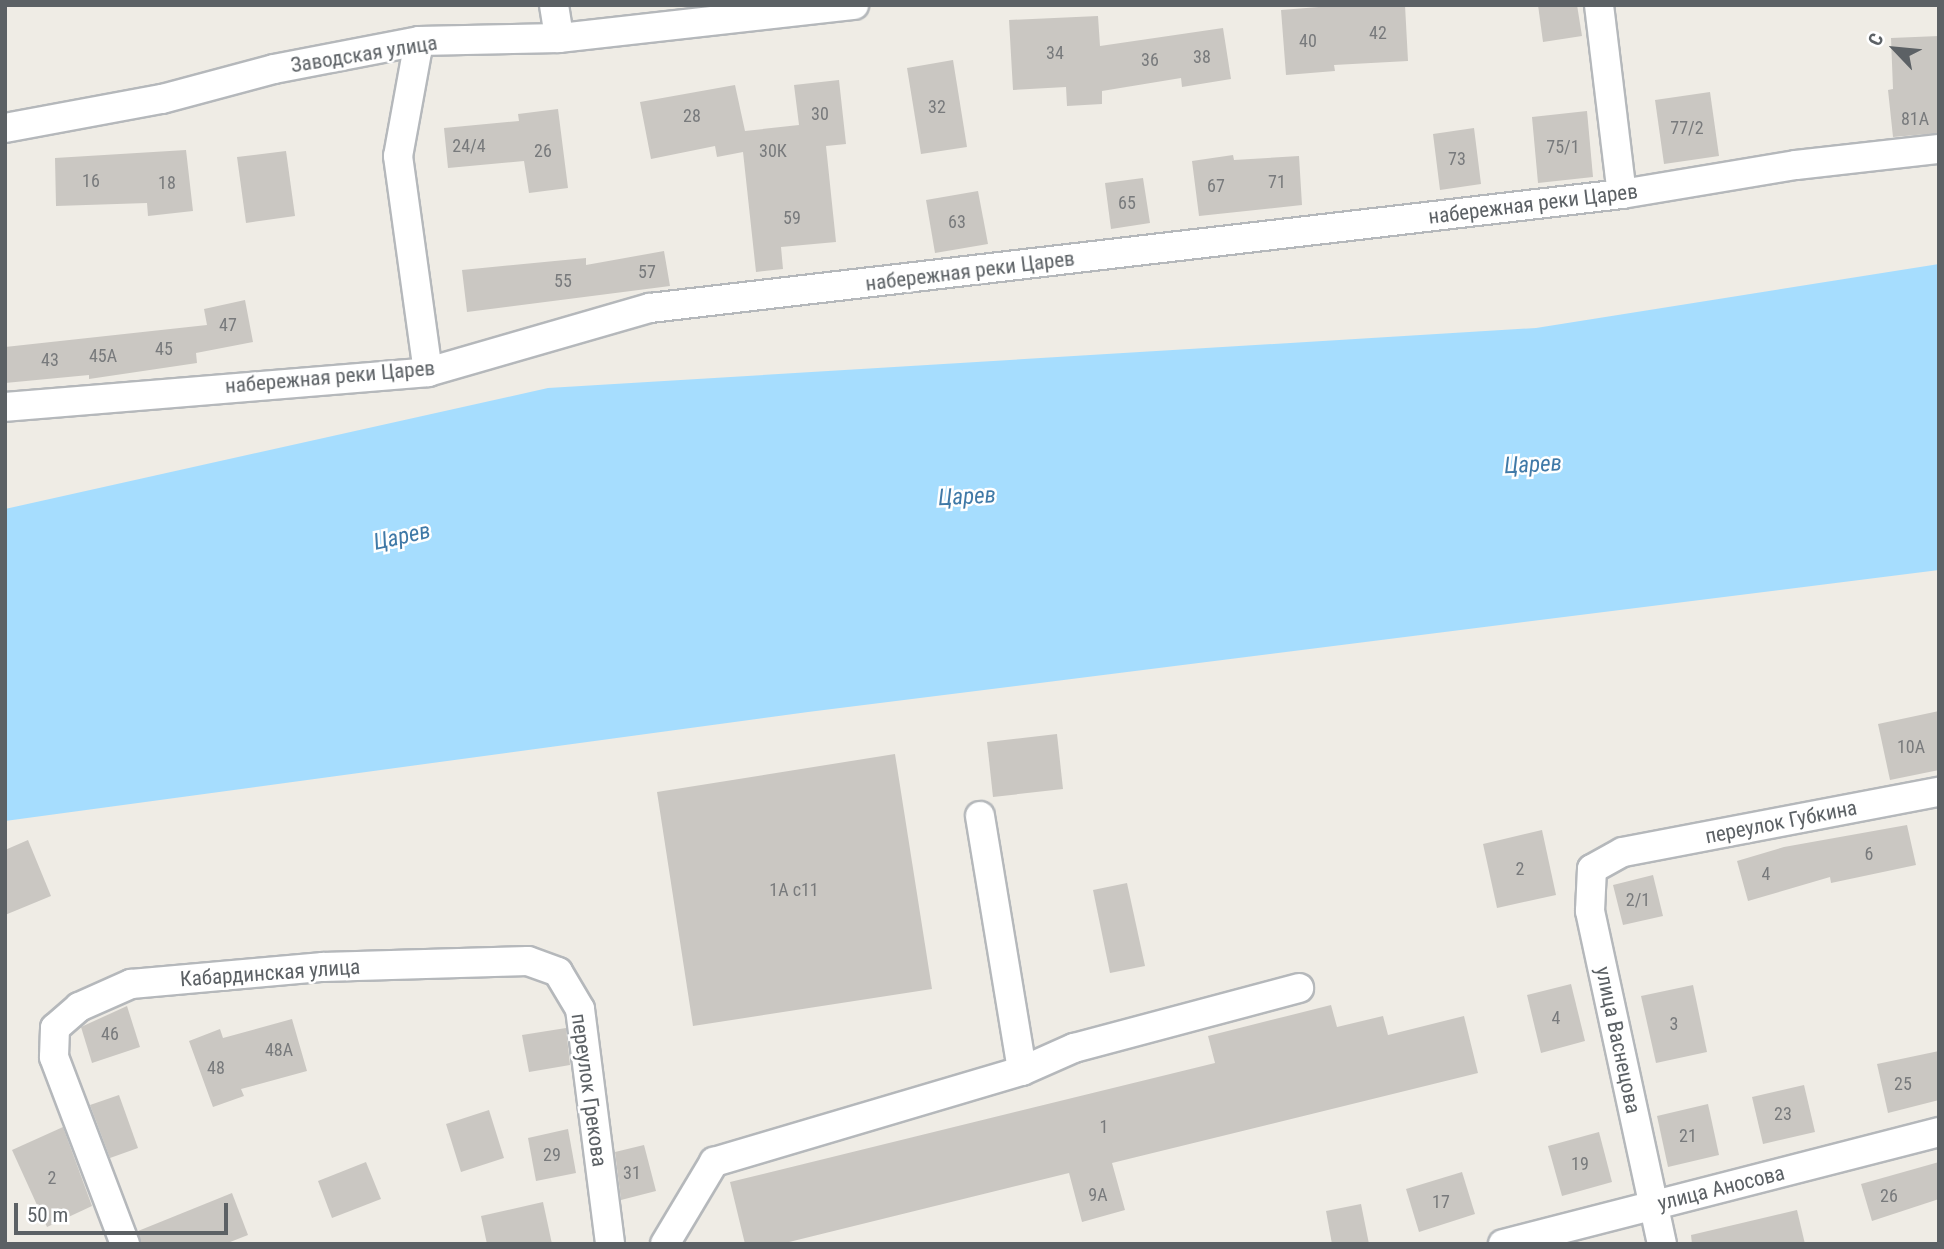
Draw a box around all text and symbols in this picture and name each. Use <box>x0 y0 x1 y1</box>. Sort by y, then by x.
north arrow <box>1860 14 1930 84</box>
house number: 42 <box>1369 22 1387 44</box>
street label: Заводская улица <box>289 30 439 78</box>
house number: 40 <box>1299 30 1317 52</box>
text: С <box>1863 30 1888 49</box>
house number: 34 <box>1046 42 1064 64</box>
house number: 38 <box>1193 46 1211 68</box>
house number: 36 <box>1141 49 1159 71</box>
house number: 32 <box>928 96 946 118</box>
house number: 30 <box>811 103 829 125</box>
house number: 28 <box>683 105 701 127</box>
house number: 81А <box>1901 108 1929 130</box>
house number: 77/2 <box>1670 117 1704 139</box>
house number: 24/4 <box>452 135 486 157</box>
house number: 75/1 <box>1546 136 1580 158</box>
house number: 26 <box>534 140 552 162</box>
house number: 30К <box>759 140 787 162</box>
house number: 73 <box>1448 148 1466 170</box>
house number: 16 <box>82 170 100 192</box>
house number: 71 <box>1268 171 1286 193</box>
house number: 18 <box>158 172 176 194</box>
house number: 67 <box>1207 175 1225 197</box>
street label: набережная реки Царев <box>1427 179 1639 229</box>
house number: 65 <box>1118 192 1136 214</box>
house number: 59 <box>783 207 801 229</box>
house number: 63 <box>948 211 966 233</box>
street label: набережная реки Царев <box>864 246 1076 296</box>
house number: 57 <box>638 261 656 283</box>
house number: 55 <box>554 270 572 292</box>
house number: 47 <box>219 314 237 336</box>
house number: 45 <box>155 338 173 360</box>
house number: 45А <box>89 345 117 367</box>
house number: 43 <box>41 349 59 371</box>
street label: набережная реки Царев <box>224 355 436 399</box>
water label: Царев <box>1503 450 1563 480</box>
water label: Царев <box>937 482 997 512</box>
water label: Царев <box>371 517 433 557</box>
house number: 10А <box>1897 736 1925 758</box>
street label: переулок Губкина <box>1703 795 1859 849</box>
house number: 6 <box>1865 843 1873 865</box>
house number: 2 <box>1516 858 1524 880</box>
house number: 4 <box>1762 863 1770 885</box>
house number: 1А с11 <box>769 879 819 901</box>
house number: 2/1 <box>1626 889 1650 911</box>
street label: Кабардинская улица <box>179 954 361 992</box>
street label: улица Васнецова <box>1590 964 1646 1116</box>
house number: 4 <box>1552 1007 1560 1029</box>
street label: переулок Грекова <box>566 1012 612 1168</box>
house number: 3 <box>1670 1013 1678 1035</box>
house number: 46 <box>101 1023 119 1045</box>
house number: 48А <box>265 1039 293 1061</box>
house number: 48 <box>207 1057 225 1079</box>
house number: 25 <box>1894 1073 1912 1095</box>
house number: 23 <box>1774 1103 1792 1125</box>
house number: 1 <box>1100 1116 1108 1138</box>
house number: 21 <box>1679 1125 1697 1147</box>
house number: 29 <box>543 1144 561 1166</box>
house number: 19 <box>1571 1153 1589 1175</box>
street label: улица Аносова <box>1655 1160 1787 1216</box>
house number: 31 <box>623 1162 641 1184</box>
house number: 2 <box>48 1167 56 1189</box>
house number: 9А <box>1088 1184 1108 1206</box>
house number: 26 <box>1880 1185 1898 1207</box>
scale bar <box>18 1190 231 1234</box>
house number: 17 <box>1432 1191 1450 1213</box>
text: 50 m <box>27 1203 68 1227</box>

